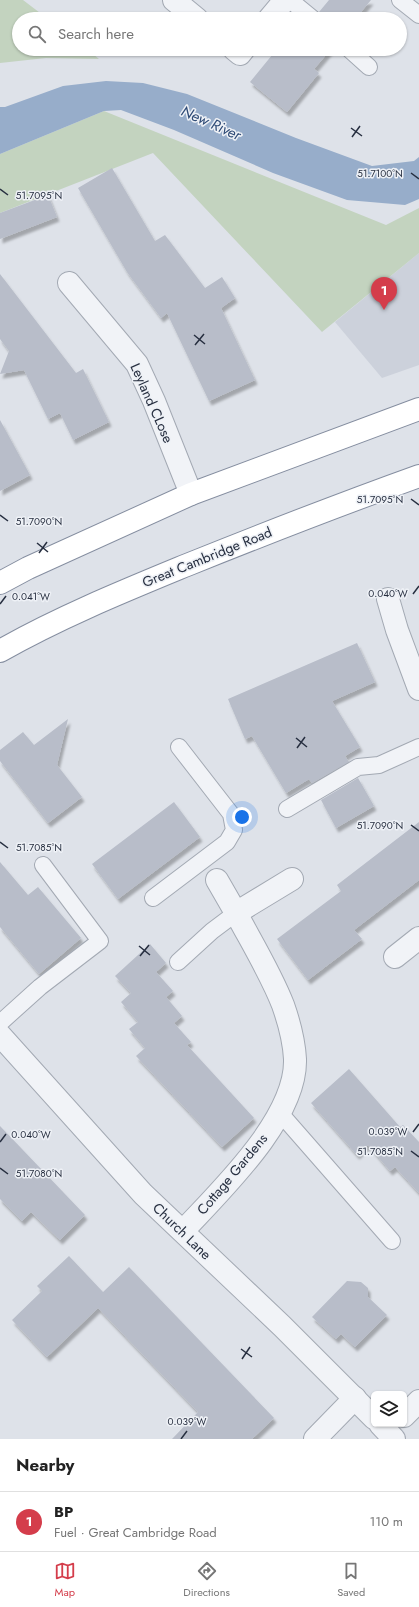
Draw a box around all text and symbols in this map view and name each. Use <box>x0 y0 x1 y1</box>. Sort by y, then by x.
search box <box>12 12 407 56</box>
icon: search <box>26 23 48 45</box>
text: Search here <box>58 23 134 45</box>
water label: New River <box>177 100 245 146</box>
text: 51.7100°N <box>357 166 403 181</box>
text: 51.7095°N <box>16 188 62 203</box>
pin: 1 <box>371 277 397 310</box>
street label: Leyland CLose <box>126 360 178 446</box>
text: 51.7095°N <box>357 492 403 507</box>
text: 51.7090°N <box>16 514 62 529</box>
street label: Great Cambridge Road <box>139 522 275 592</box>
text: 0.040°W <box>368 586 408 601</box>
text: 0.041°W <box>12 589 50 604</box>
your location <box>232 807 252 827</box>
text: 51.7090°N <box>357 818 403 833</box>
text: 51.7085°N <box>16 840 62 855</box>
text: 0.039°W <box>369 1124 408 1139</box>
text: 0.040°W <box>11 1127 51 1142</box>
street label: Cottage Gardens <box>192 1129 272 1219</box>
text: 51.7085°N <box>357 1144 403 1159</box>
text: 51.7080°N <box>16 1166 62 1181</box>
street label: Church Lane <box>148 1198 216 1264</box>
map controls <box>371 1391 407 1427</box>
button: layers <box>371 1391 407 1427</box>
text: 0.039°W <box>168 1414 207 1429</box>
text: Nearby <box>16 1453 74 1477</box>
text: BP <box>54 1501 73 1523</box>
text: 1 <box>26 1512 32 1531</box>
text: 110 m <box>369 1512 403 1531</box>
text: Fuel · Great Cambridge Road <box>54 1523 217 1542</box>
tab: Map <box>54 1560 76 1600</box>
tab: Directions <box>183 1560 230 1600</box>
tab: Saved <box>337 1560 365 1600</box>

